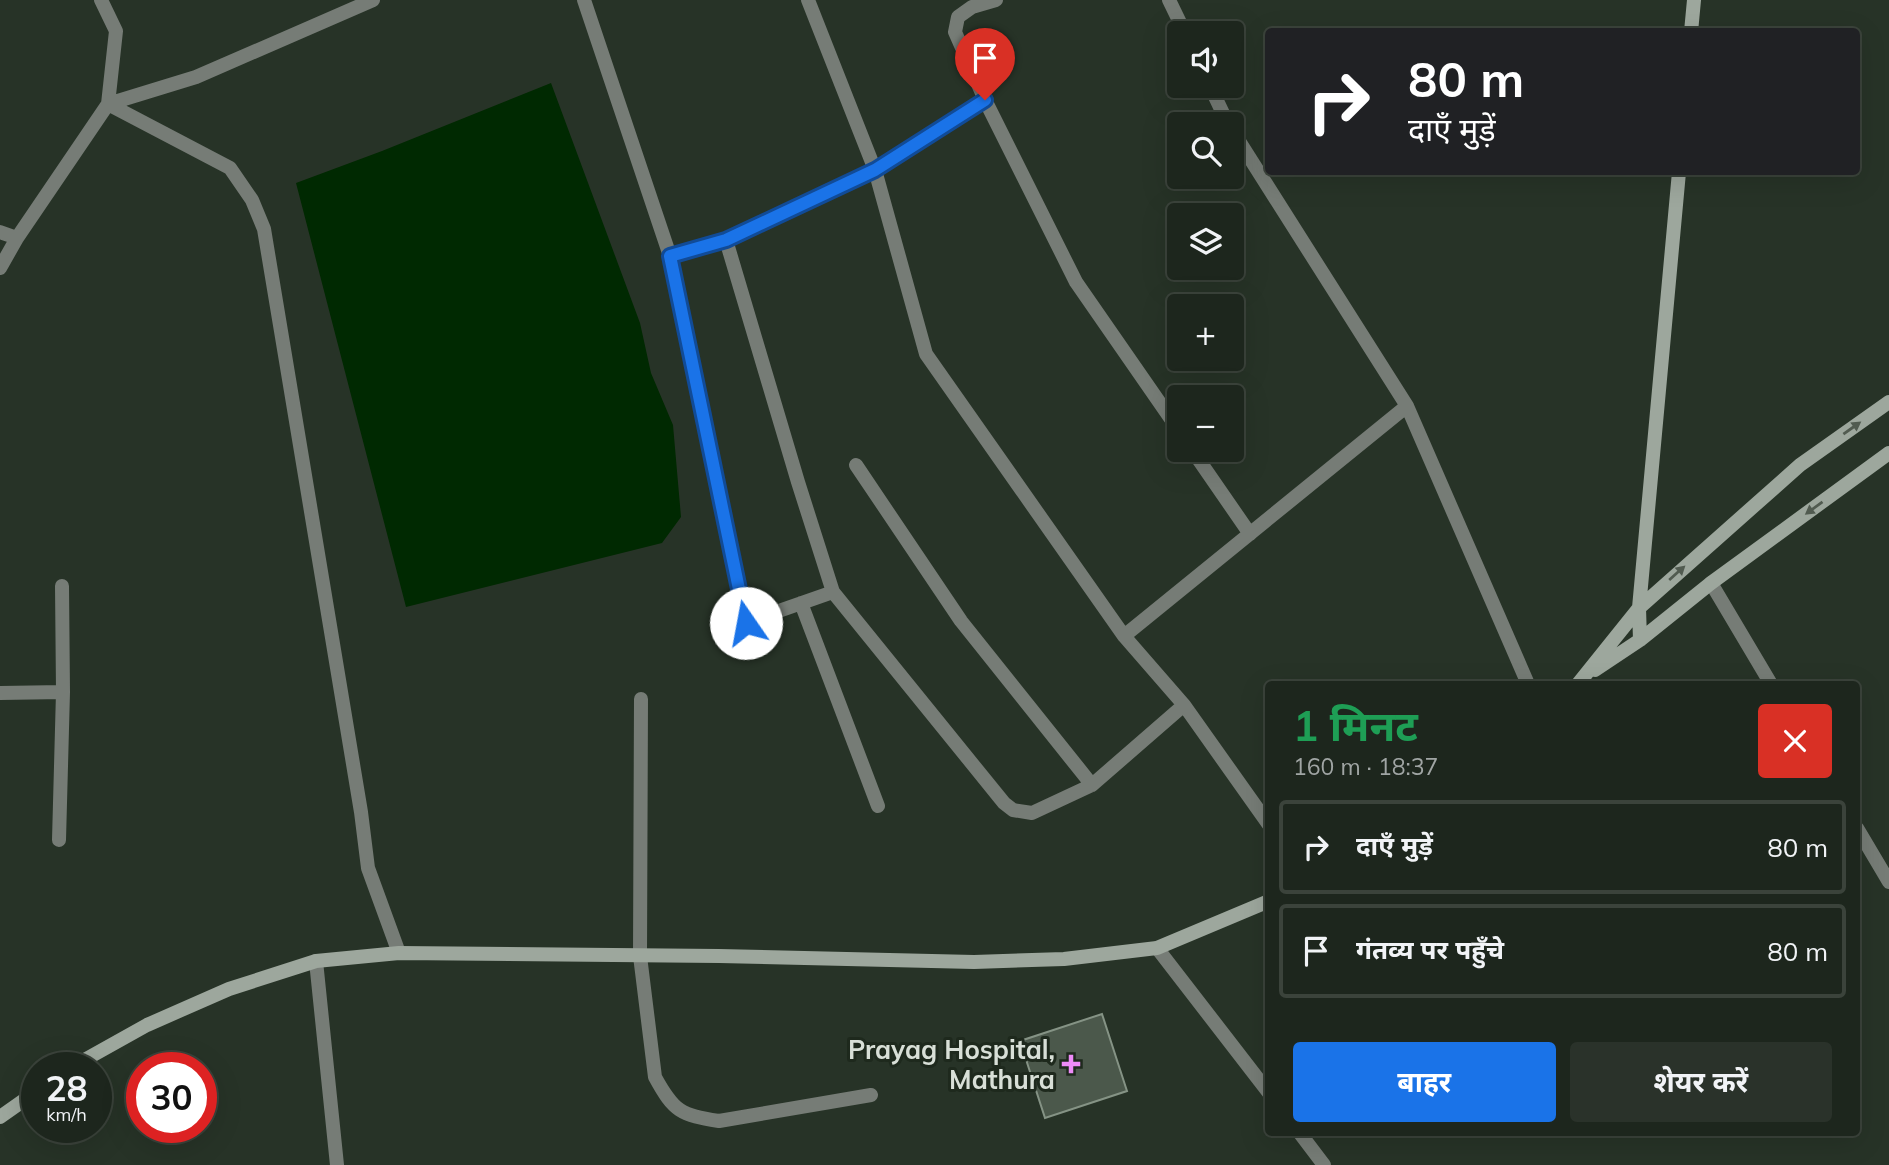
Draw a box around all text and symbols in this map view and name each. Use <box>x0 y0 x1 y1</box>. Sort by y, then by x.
map controls <box>1167 21 1244 462</box>
button: sound <box>1167 21 1244 98</box>
pin <box>955 28 1015 100</box>
icon: arrive <box>966 39 1004 77</box>
text: 80 m <box>1408 48 1524 109</box>
icon: right <box>1293 56 1384 147</box>
text: दाएँ मुड़ें <box>1408 109 1496 149</box>
button: search <box>1167 112 1244 189</box>
button: layers <box>1167 203 1244 280</box>
button: + <box>1167 294 1244 371</box>
button: − <box>1167 385 1244 462</box>
one-way arrow <box>1843 421 1861 435</box>
one-way arrow <box>1805 500 1823 514</box>
one-way arrow <box>1669 566 1686 581</box>
position arrow <box>709 586 783 660</box>
text: 1 मिनट <box>1293 699 1418 752</box>
button: close <box>1758 704 1832 778</box>
text: 160 m · 18:37 <box>1293 752 1438 781</box>
icon: right <box>1297 828 1335 866</box>
text: दाएँ मुड़ें <box>1356 829 1433 862</box>
text: 80 m <box>1767 831 1828 864</box>
icon: arrive <box>1297 932 1335 970</box>
text: गंतव्य पर पहुँचे <box>1356 933 1504 966</box>
text: 80 m <box>1767 935 1828 968</box>
place label: Prayag Hospital, Mathura <box>848 1033 1055 1096</box>
button: बाहर <box>1293 1042 1556 1122</box>
button: शेयर करें <box>1570 1042 1832 1122</box>
speed limit sign: 30 <box>126 1052 217 1143</box>
marker: Prayag Hospital, Mathura <box>1061 1054 1081 1074</box>
text: 28 <box>45 1066 88 1110</box>
text: km/h <box>46 1103 87 1126</box>

